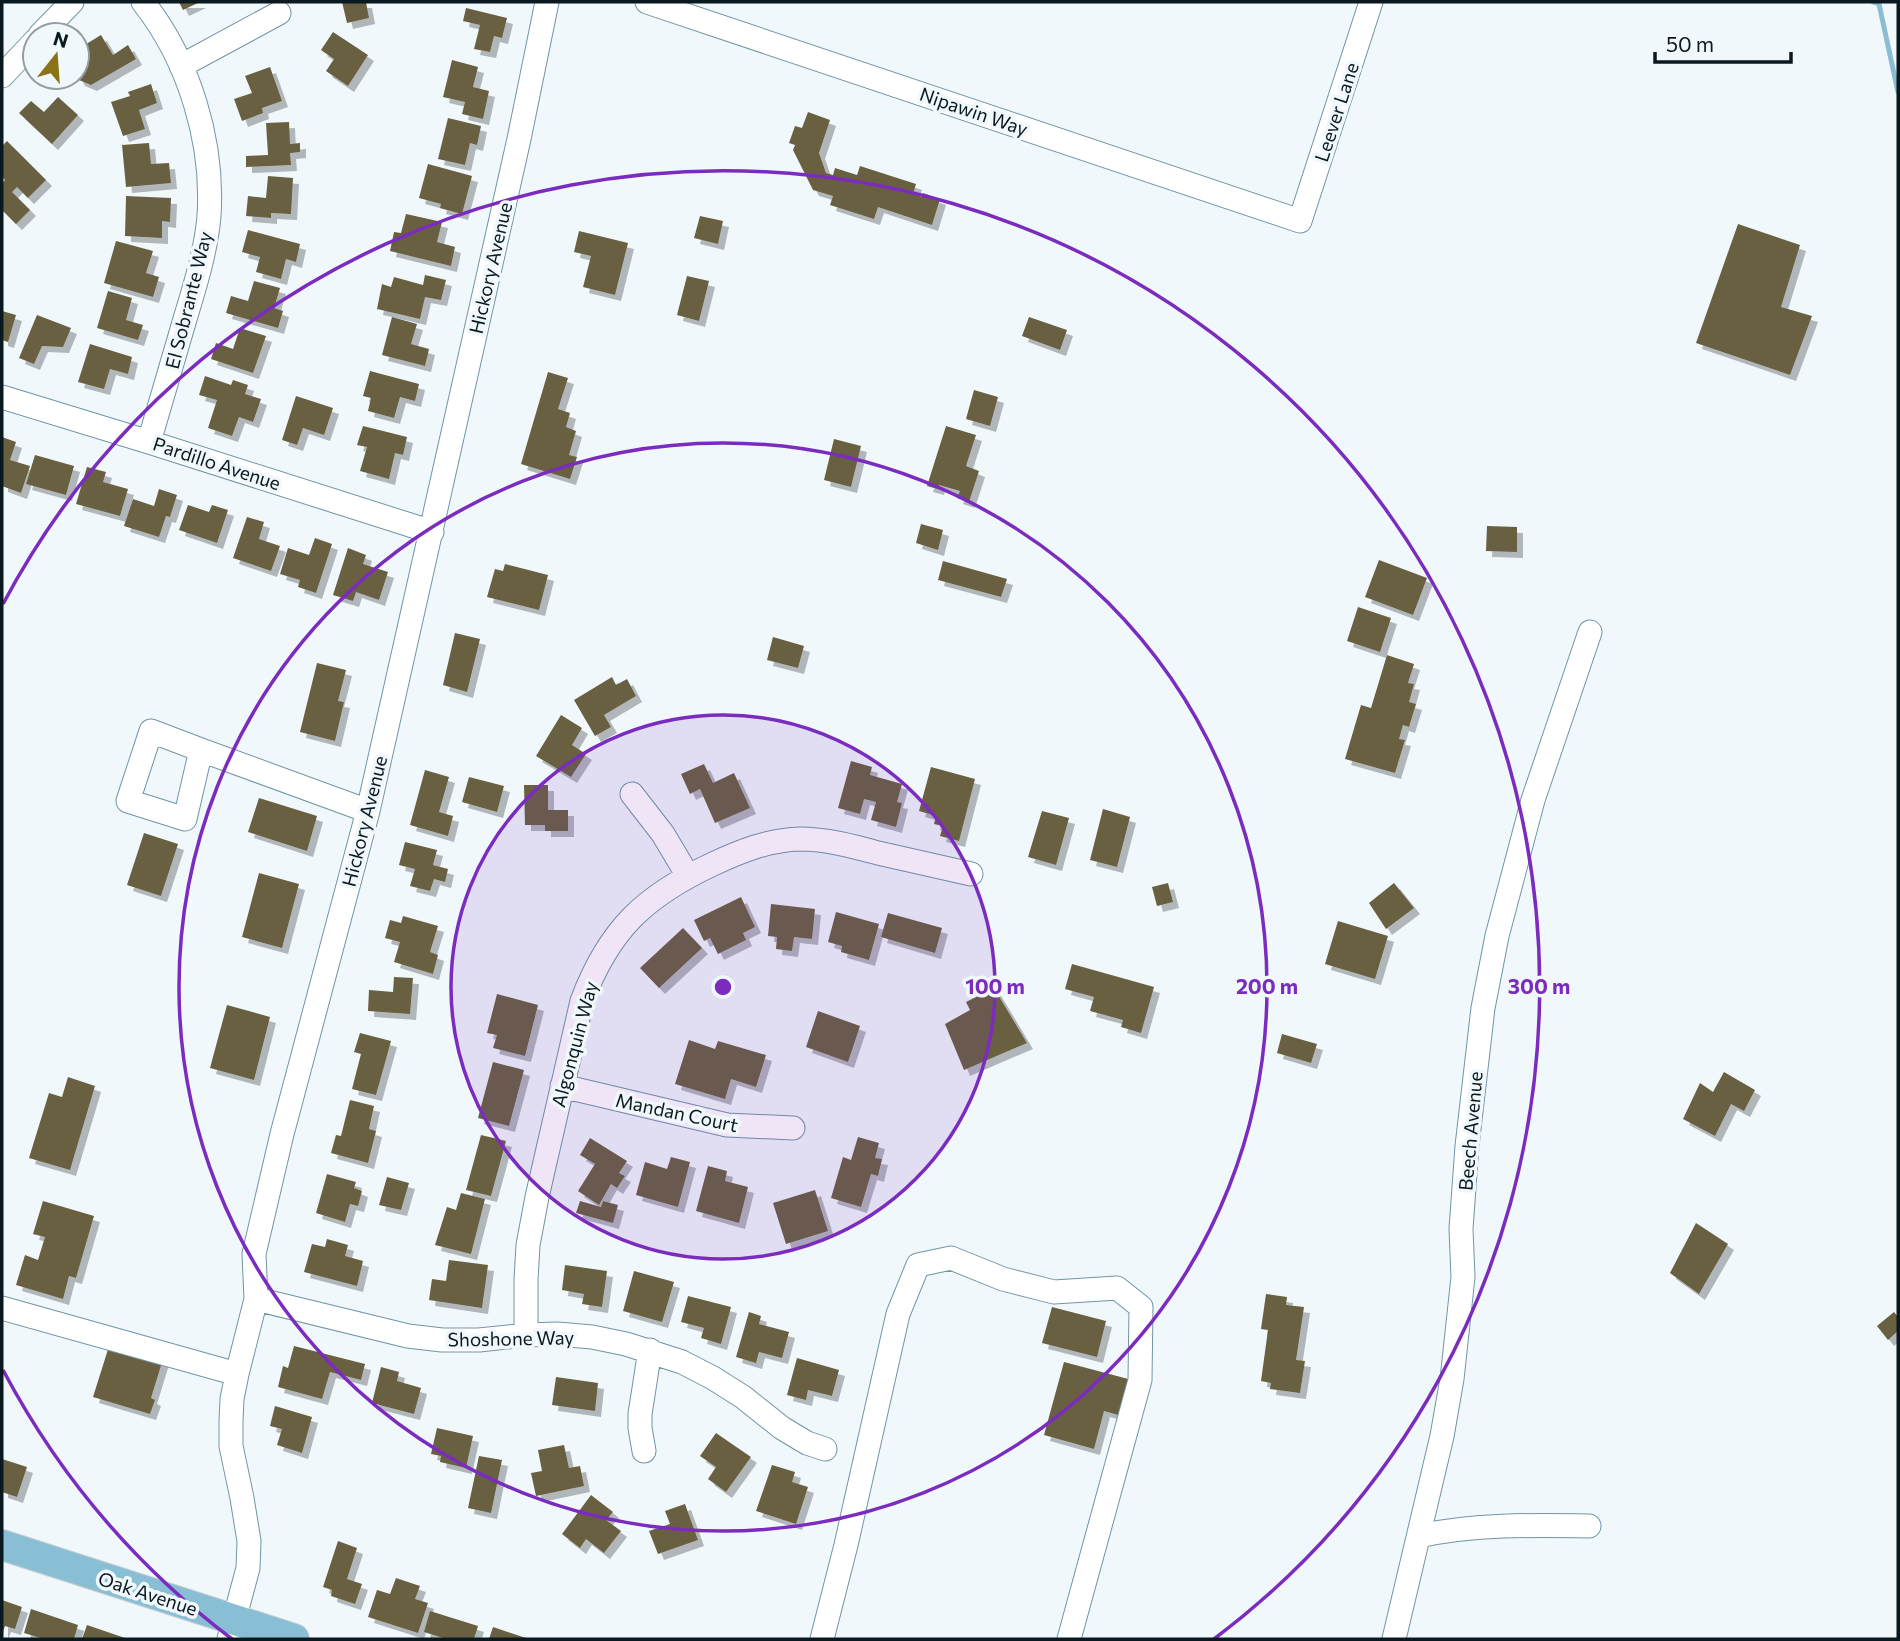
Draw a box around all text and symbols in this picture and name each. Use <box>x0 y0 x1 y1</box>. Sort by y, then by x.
north arrow <box>21 21 91 91</box>
scale bar <box>1655 21 1792 65</box>
text: N <box>51 26 71 52</box>
text: 50 m <box>1666 31 1714 56</box>
street label: Leever Lane <box>1309 59 1363 165</box>
street label: Nipawin Way <box>917 82 1031 140</box>
street label: Hickory Avenue <box>464 200 516 336</box>
street label: El Sobrante Way <box>160 229 216 371</box>
street label: Pardillo Avenue <box>150 432 284 494</box>
street label: Hickory Avenue <box>337 753 391 889</box>
text: 100 m <box>965 973 1025 998</box>
text: 200 m <box>1236 973 1298 998</box>
text: 300 m <box>1508 973 1570 998</box>
centre of rings <box>711 975 735 999</box>
street label: Algonquin Way <box>546 978 602 1109</box>
street label: Beech Avenue <box>1453 1070 1487 1192</box>
street label: Mandan Court <box>614 1088 741 1136</box>
street label: Shoshone Way <box>448 1325 575 1351</box>
street label: Oak Avenue <box>96 1566 200 1620</box>

